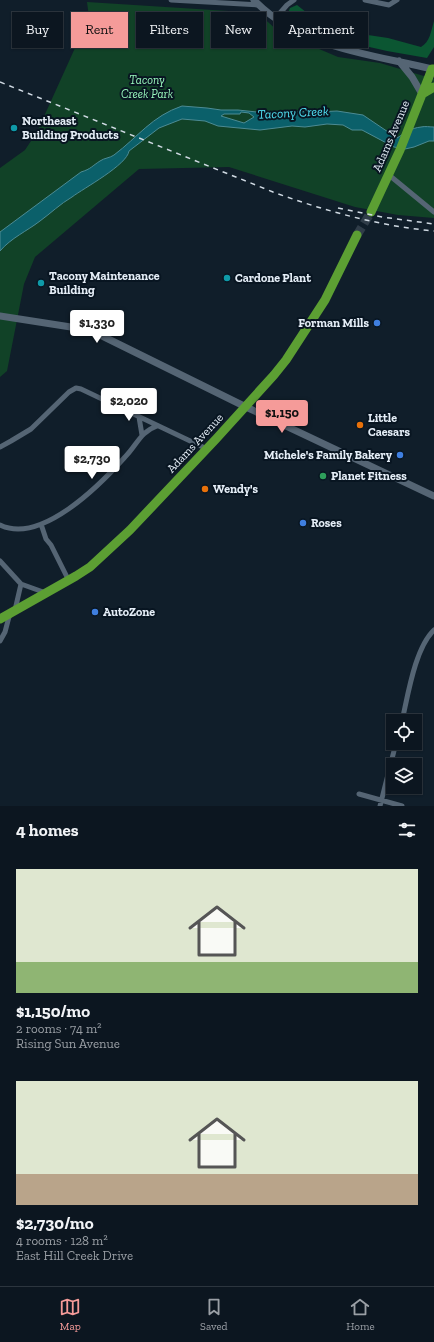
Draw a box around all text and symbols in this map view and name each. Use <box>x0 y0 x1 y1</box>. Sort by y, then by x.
chip: Buy <box>12 12 63 48</box>
chip: Rent <box>71 12 128 48</box>
chip: Filters <box>136 12 203 48</box>
chip: New <box>211 12 266 48</box>
chip: Apartment <box>274 12 368 48</box>
park label: Tacony Creek Park <box>121 73 174 101</box>
street label: Adams Avenue <box>370 98 412 174</box>
water label: Tacony Creek <box>257 103 329 122</box>
place label: Northeast Building Products <box>22 114 119 142</box>
marker: Northeast Building Products <box>9 123 19 133</box>
place label: Tacony Maintenance Building <box>49 269 160 297</box>
place label: Cardone Plant <box>235 271 311 285</box>
marker: Cardone Plant <box>222 273 232 283</box>
marker: Tacony Maintenance Building <box>36 278 46 288</box>
pin: $1,330 <box>64 310 130 344</box>
text: $1,330 <box>79 315 115 330</box>
place label: Forman Mills <box>298 316 369 330</box>
marker: Forman Mills <box>372 318 382 328</box>
pin: $2,020 <box>96 388 162 422</box>
text: $2,020 <box>110 393 148 408</box>
pin: $1,150 <box>249 400 315 434</box>
text: $1,150 <box>265 405 299 420</box>
street label: Adams Avenue <box>164 410 226 476</box>
place label: Little Caesars <box>368 411 410 439</box>
marker: Little Caesars <box>355 420 365 430</box>
pin: $2,730 <box>59 446 125 480</box>
place label: Michele's Family Bakery <box>264 448 393 462</box>
marker: Michele's Family Bakery <box>395 450 405 460</box>
text: $2,730 <box>74 451 110 466</box>
place label: Planet Fitness <box>331 469 407 483</box>
marker: Planet Fitness <box>318 471 328 481</box>
place label: Wendy's <box>213 482 259 496</box>
marker: Wendy's <box>200 484 210 494</box>
place label: Roses <box>311 516 342 530</box>
marker: Roses <box>298 518 308 528</box>
place label: AutoZone <box>103 605 155 619</box>
marker: AutoZone <box>90 607 100 617</box>
map controls <box>386 714 422 794</box>
button: locate <box>386 714 422 750</box>
button: layers <box>386 758 422 794</box>
icon: filters <box>396 819 418 841</box>
text: 4 homes <box>16 820 79 840</box>
icon: home <box>181 895 253 967</box>
text: $1,150/mo <box>16 1001 90 1021</box>
text: 2 rooms · 74 m² <box>16 1021 102 1036</box>
text: Rising Sun Avenue <box>16 1036 120 1051</box>
icon: home <box>181 1107 253 1179</box>
text: $2,730/mo <box>16 1213 94 1233</box>
text: 4 rooms · 128 m² <box>16 1233 108 1248</box>
text: East Hill Creek Drive <box>16 1248 133 1263</box>
tab: Map <box>59 1296 81 1333</box>
tab: Saved <box>200 1296 228 1333</box>
tab: Home <box>346 1296 375 1333</box>

